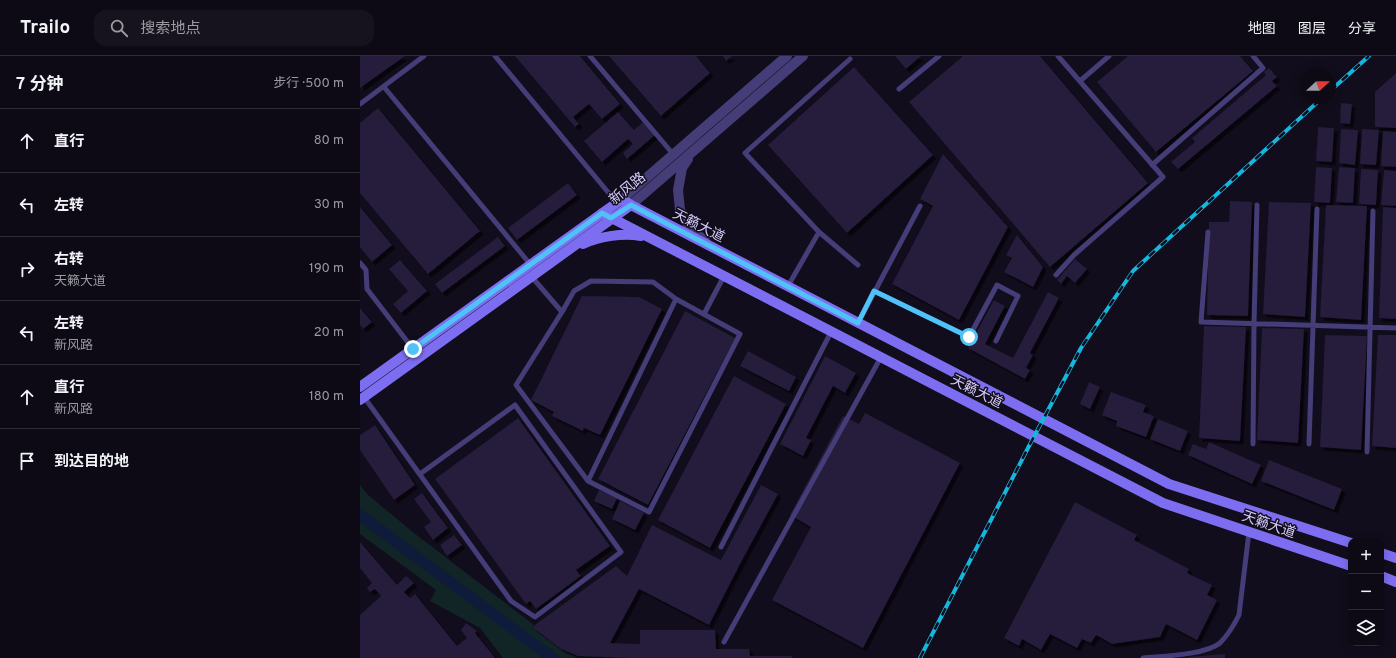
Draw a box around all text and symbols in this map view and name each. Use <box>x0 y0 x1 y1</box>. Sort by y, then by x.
search box <box>94 10 374 46</box>
text: Trailo <box>20 16 70 40</box>
icon: search <box>108 17 130 39</box>
text: 搜索地点 <box>140 20 200 39</box>
text: 地图 <box>1248 21 1276 38</box>
text: 图层 <box>1298 21 1326 38</box>
text: 分享 <box>1348 21 1376 38</box>
north arrow <box>1300 68 1336 104</box>
text: 7 分钟 <box>16 74 63 96</box>
text: 步行 · 500 m <box>273 76 344 92</box>
icon: ahead <box>16 130 38 152</box>
text: 直行 <box>54 133 84 152</box>
text: 80 m <box>314 133 344 149</box>
street label: 新风路 <box>606 169 650 209</box>
icon: left <box>16 194 38 216</box>
text: 左转 <box>54 197 84 216</box>
text: 30 m <box>314 197 344 213</box>
street label: 天籁大道 <box>670 206 727 247</box>
text: 右转 <box>54 251 84 270</box>
icon: right <box>16 258 38 280</box>
text: 190 m <box>309 261 344 277</box>
text: 天籁大道 <box>54 274 106 290</box>
text: 左转 <box>54 315 84 334</box>
icon: left <box>16 322 38 344</box>
text: 20 m <box>314 325 344 341</box>
route start <box>960 328 978 346</box>
text: 新风路 <box>54 338 93 354</box>
route end <box>404 340 422 358</box>
street label: 天籁大道 <box>948 372 1005 413</box>
text: 直行 <box>54 379 84 398</box>
icon: ahead <box>16 386 38 408</box>
text: 180 m <box>309 389 344 405</box>
text: 新风路 <box>54 402 93 418</box>
icon: arrive <box>16 450 38 472</box>
text: 到达目的地 <box>54 453 129 472</box>
street label: 天籁大道 <box>1239 508 1298 543</box>
map controls <box>1348 538 1384 646</box>
button: + <box>1348 538 1384 574</box>
button: − <box>1348 574 1384 610</box>
button: layers <box>1348 610 1384 646</box>

